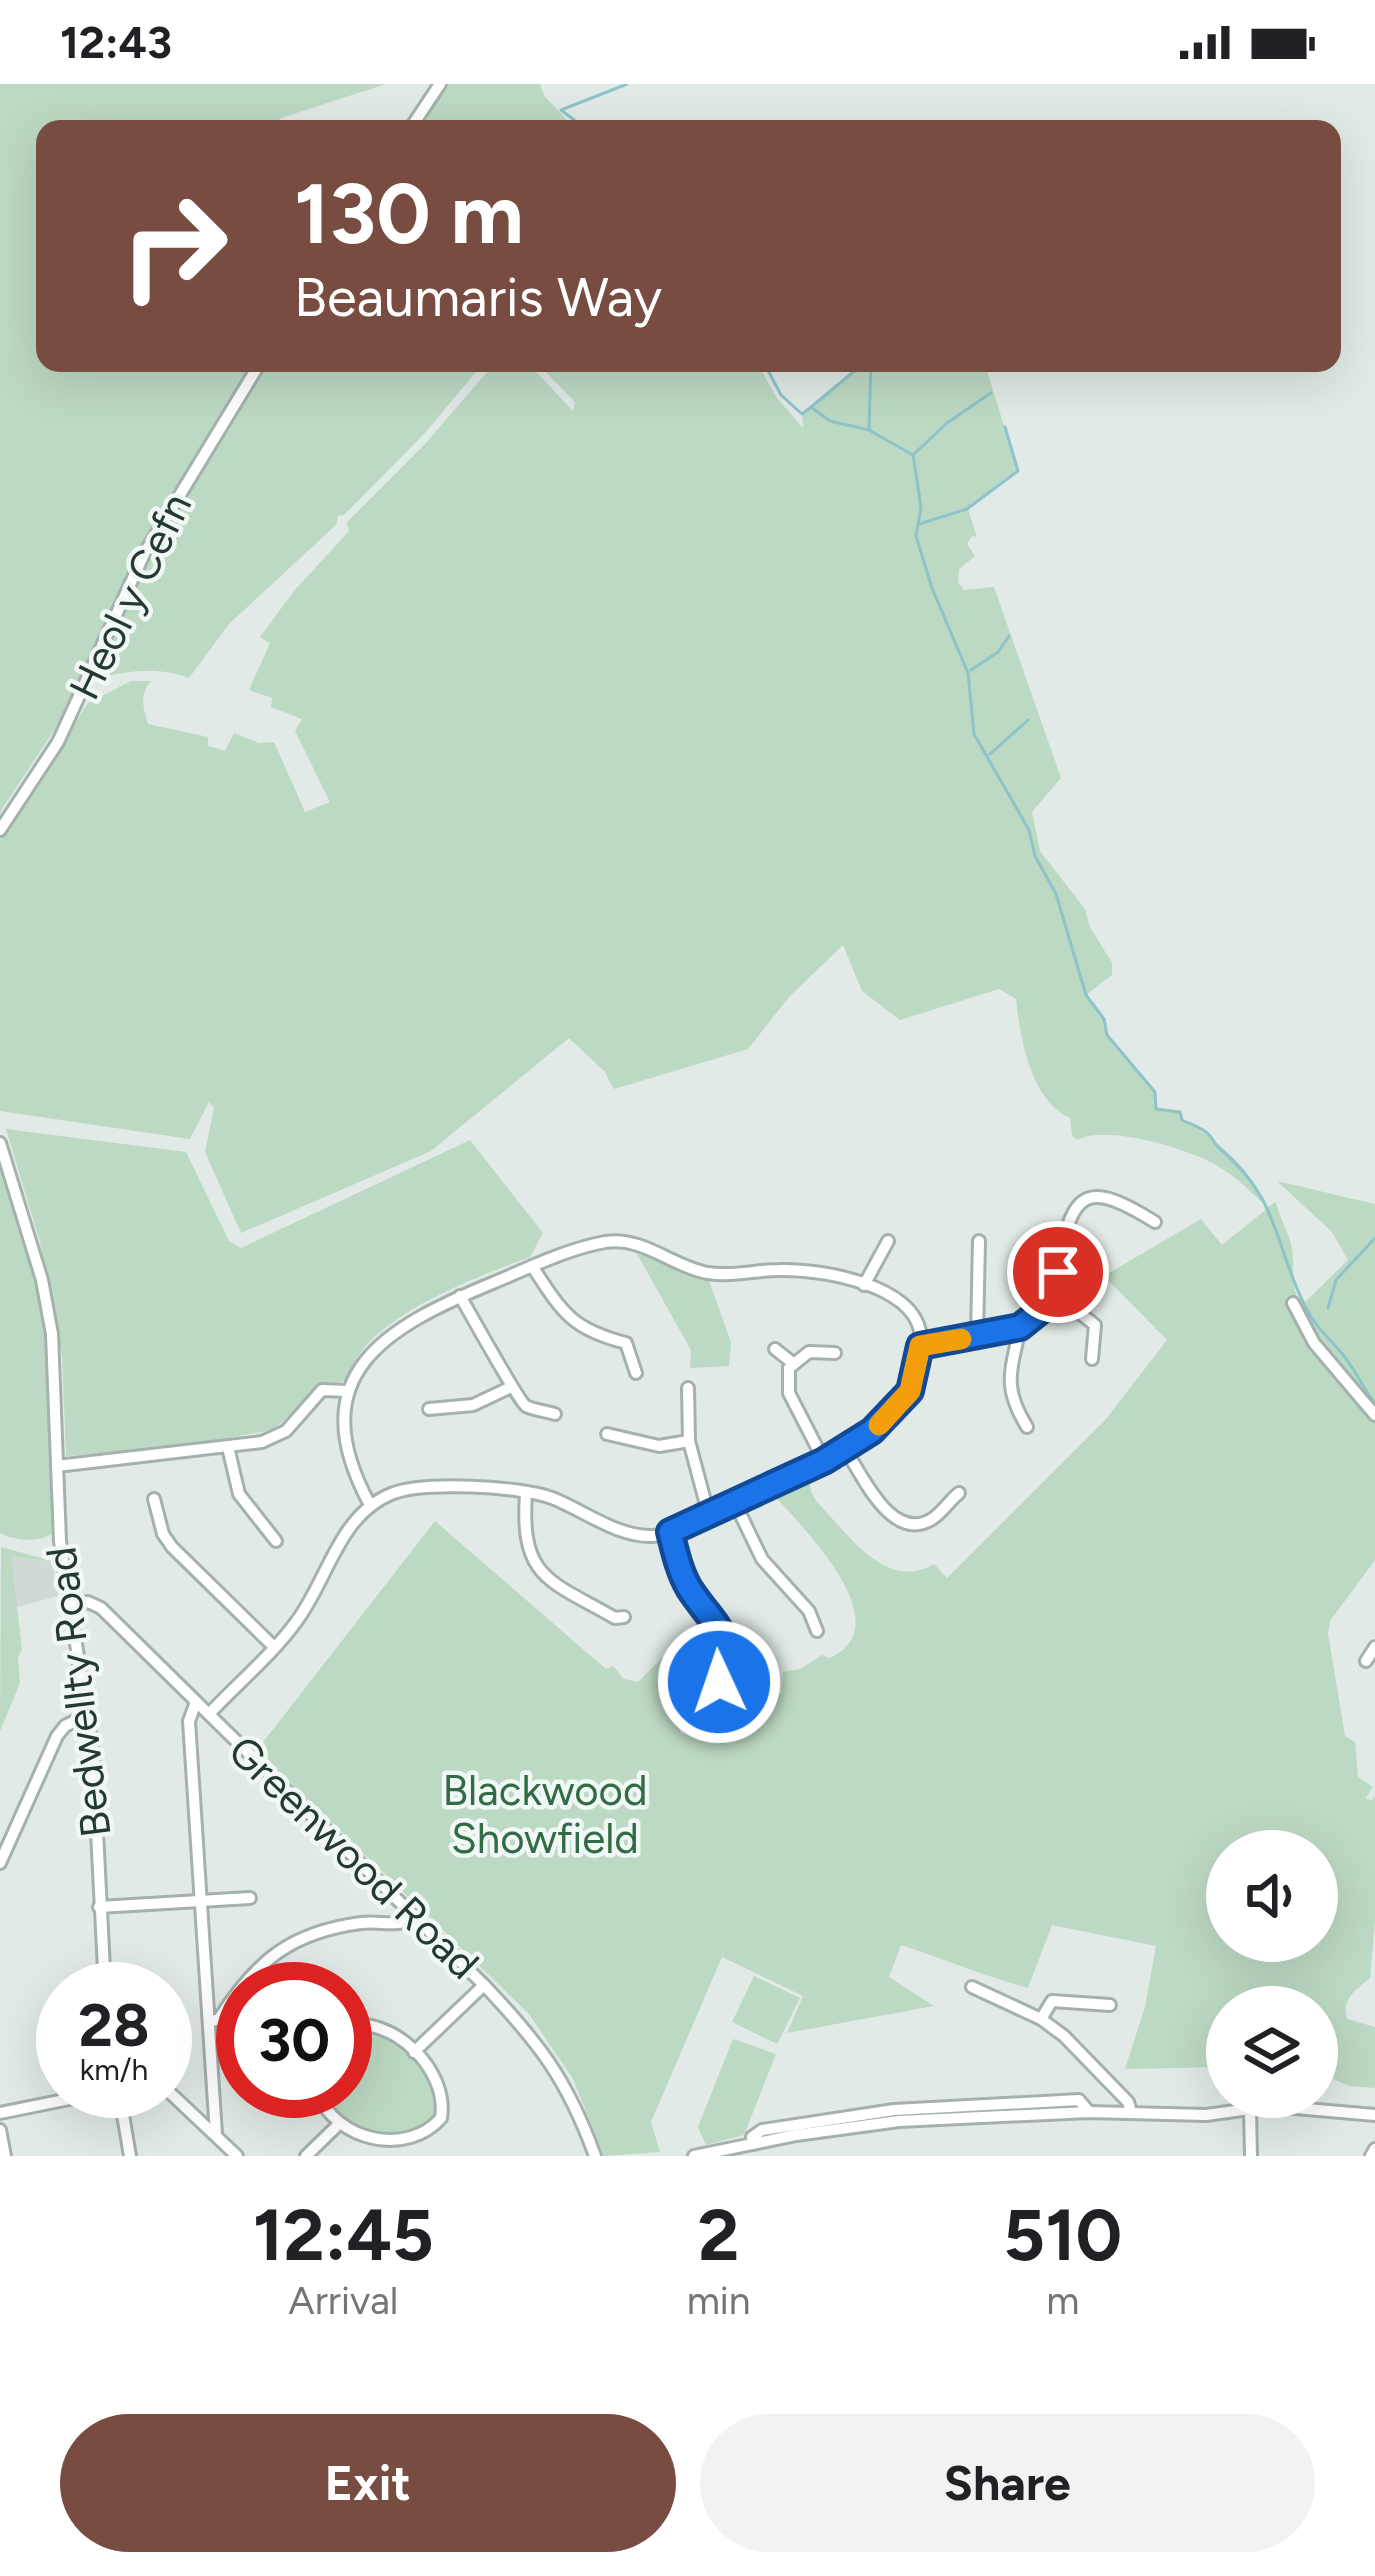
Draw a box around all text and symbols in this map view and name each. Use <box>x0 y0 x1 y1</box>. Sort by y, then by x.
text: 12:43 <box>60 15 172 69</box>
text: 130 m <box>294 163 524 264</box>
icon: right <box>96 168 252 324</box>
text: Beaumaris Way <box>294 265 662 330</box>
street label: Heol y Cefn <box>59 485 202 708</box>
pin <box>1007 1221 1109 1323</box>
icon: arrive <box>1025 1239 1091 1305</box>
street label: Bedwellty Road <box>35 1544 122 1840</box>
position arrow <box>656 1619 782 1745</box>
street label: Greenwood Road <box>218 1725 489 1990</box>
park label: Blackwood Showfield <box>442 1765 648 1864</box>
map controls <box>1206 1830 1338 2118</box>
button: sound <box>1206 1830 1338 1962</box>
speed limit sign: 30 <box>216 1962 372 2118</box>
button: layers <box>1206 1986 1338 2118</box>
text: 28 <box>78 1989 150 2061</box>
text: km/h <box>80 2051 148 2088</box>
text: 12:45 <box>253 2192 434 2278</box>
text: 2 <box>698 2192 739 2278</box>
text: 510 <box>1003 2192 1122 2278</box>
text: Arrival <box>288 2277 398 2324</box>
text: min <box>687 2277 751 2324</box>
text: m <box>1046 2277 1079 2324</box>
button: Exit <box>60 2414 676 2552</box>
button: Share <box>700 2414 1315 2552</box>

